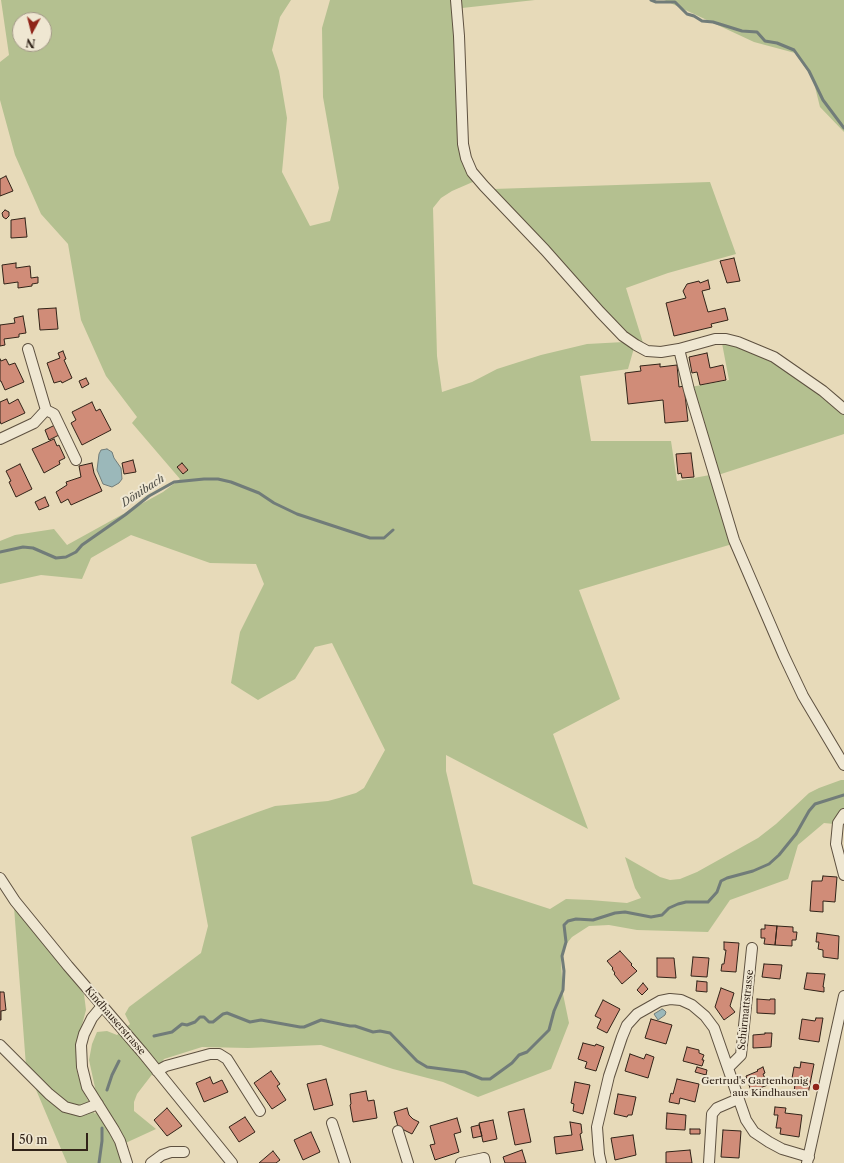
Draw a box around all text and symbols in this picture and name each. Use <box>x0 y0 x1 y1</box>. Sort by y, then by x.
north arrow <box>12 12 52 52</box>
text: N <box>25 35 36 50</box>
water label: Dönibach <box>119 472 167 510</box>
street label: Schürmattstrasse <box>736 969 756 1051</box>
street label: Kindhauserstrasse <box>82 984 148 1058</box>
place label: Gertrud's Gartenhonig aus Kindhausen <box>701 1075 808 1098</box>
marker: Gertrud's Gartenhonig aus Kindhausen <box>811 1082 821 1092</box>
scale bar <box>14 1125 90 1151</box>
text: 50 m <box>19 1132 48 1147</box>

